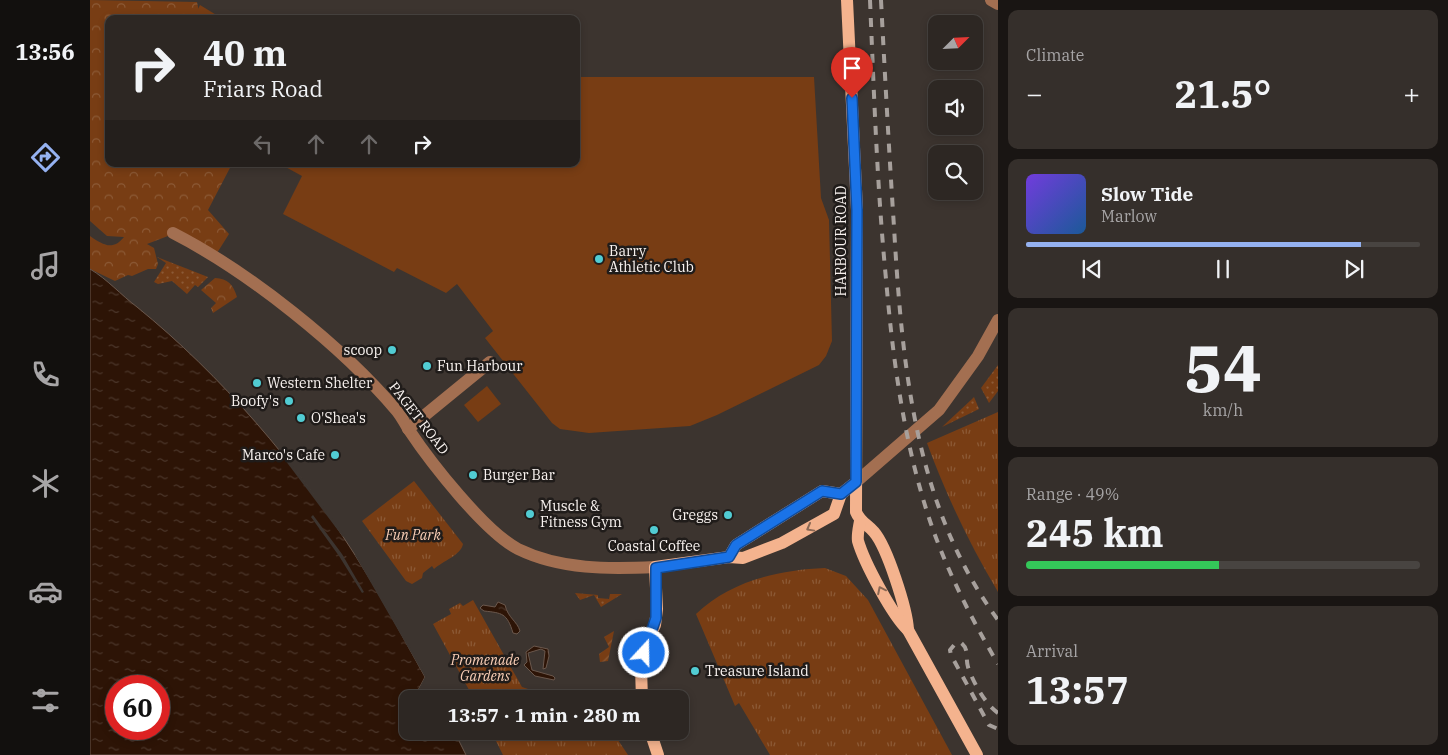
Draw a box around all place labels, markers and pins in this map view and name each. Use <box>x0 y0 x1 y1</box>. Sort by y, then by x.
pin <box>831 47 873 98</box>
place label: Barry Athletic Club <box>609 242 694 276</box>
marker: Barry Athletic Club <box>593 253 605 265</box>
place label: scoop <box>344 341 382 359</box>
marker: scoop <box>386 344 398 356</box>
place label: Fun Harbour <box>437 357 523 375</box>
marker: Fun Harbour <box>421 360 433 372</box>
place label: Western Shelter <box>267 374 373 392</box>
marker: Western Shelter <box>251 377 263 389</box>
place label: Boofy's <box>231 392 279 410</box>
marker: Boofy's <box>283 395 295 407</box>
place label: O'Shea's <box>311 409 366 427</box>
marker: O'Shea's <box>295 412 307 424</box>
place label: Marco's Cafe <box>242 446 325 464</box>
marker: Marco's Cafe <box>329 449 341 461</box>
place label: Burger Bar <box>483 466 556 484</box>
marker: Burger Bar <box>467 469 479 481</box>
place label: Muscle & Fitness Gym <box>540 497 622 531</box>
place label: Greggs <box>672 506 718 524</box>
marker: Muscle & Fitness Gym <box>524 508 536 520</box>
marker: Greggs <box>722 509 734 521</box>
marker: Coastal Coffee <box>648 524 660 536</box>
place label: Coastal Coffee <box>608 537 700 555</box>
place label: Treasure Island <box>705 662 809 680</box>
marker: Treasure Island <box>689 665 701 677</box>

